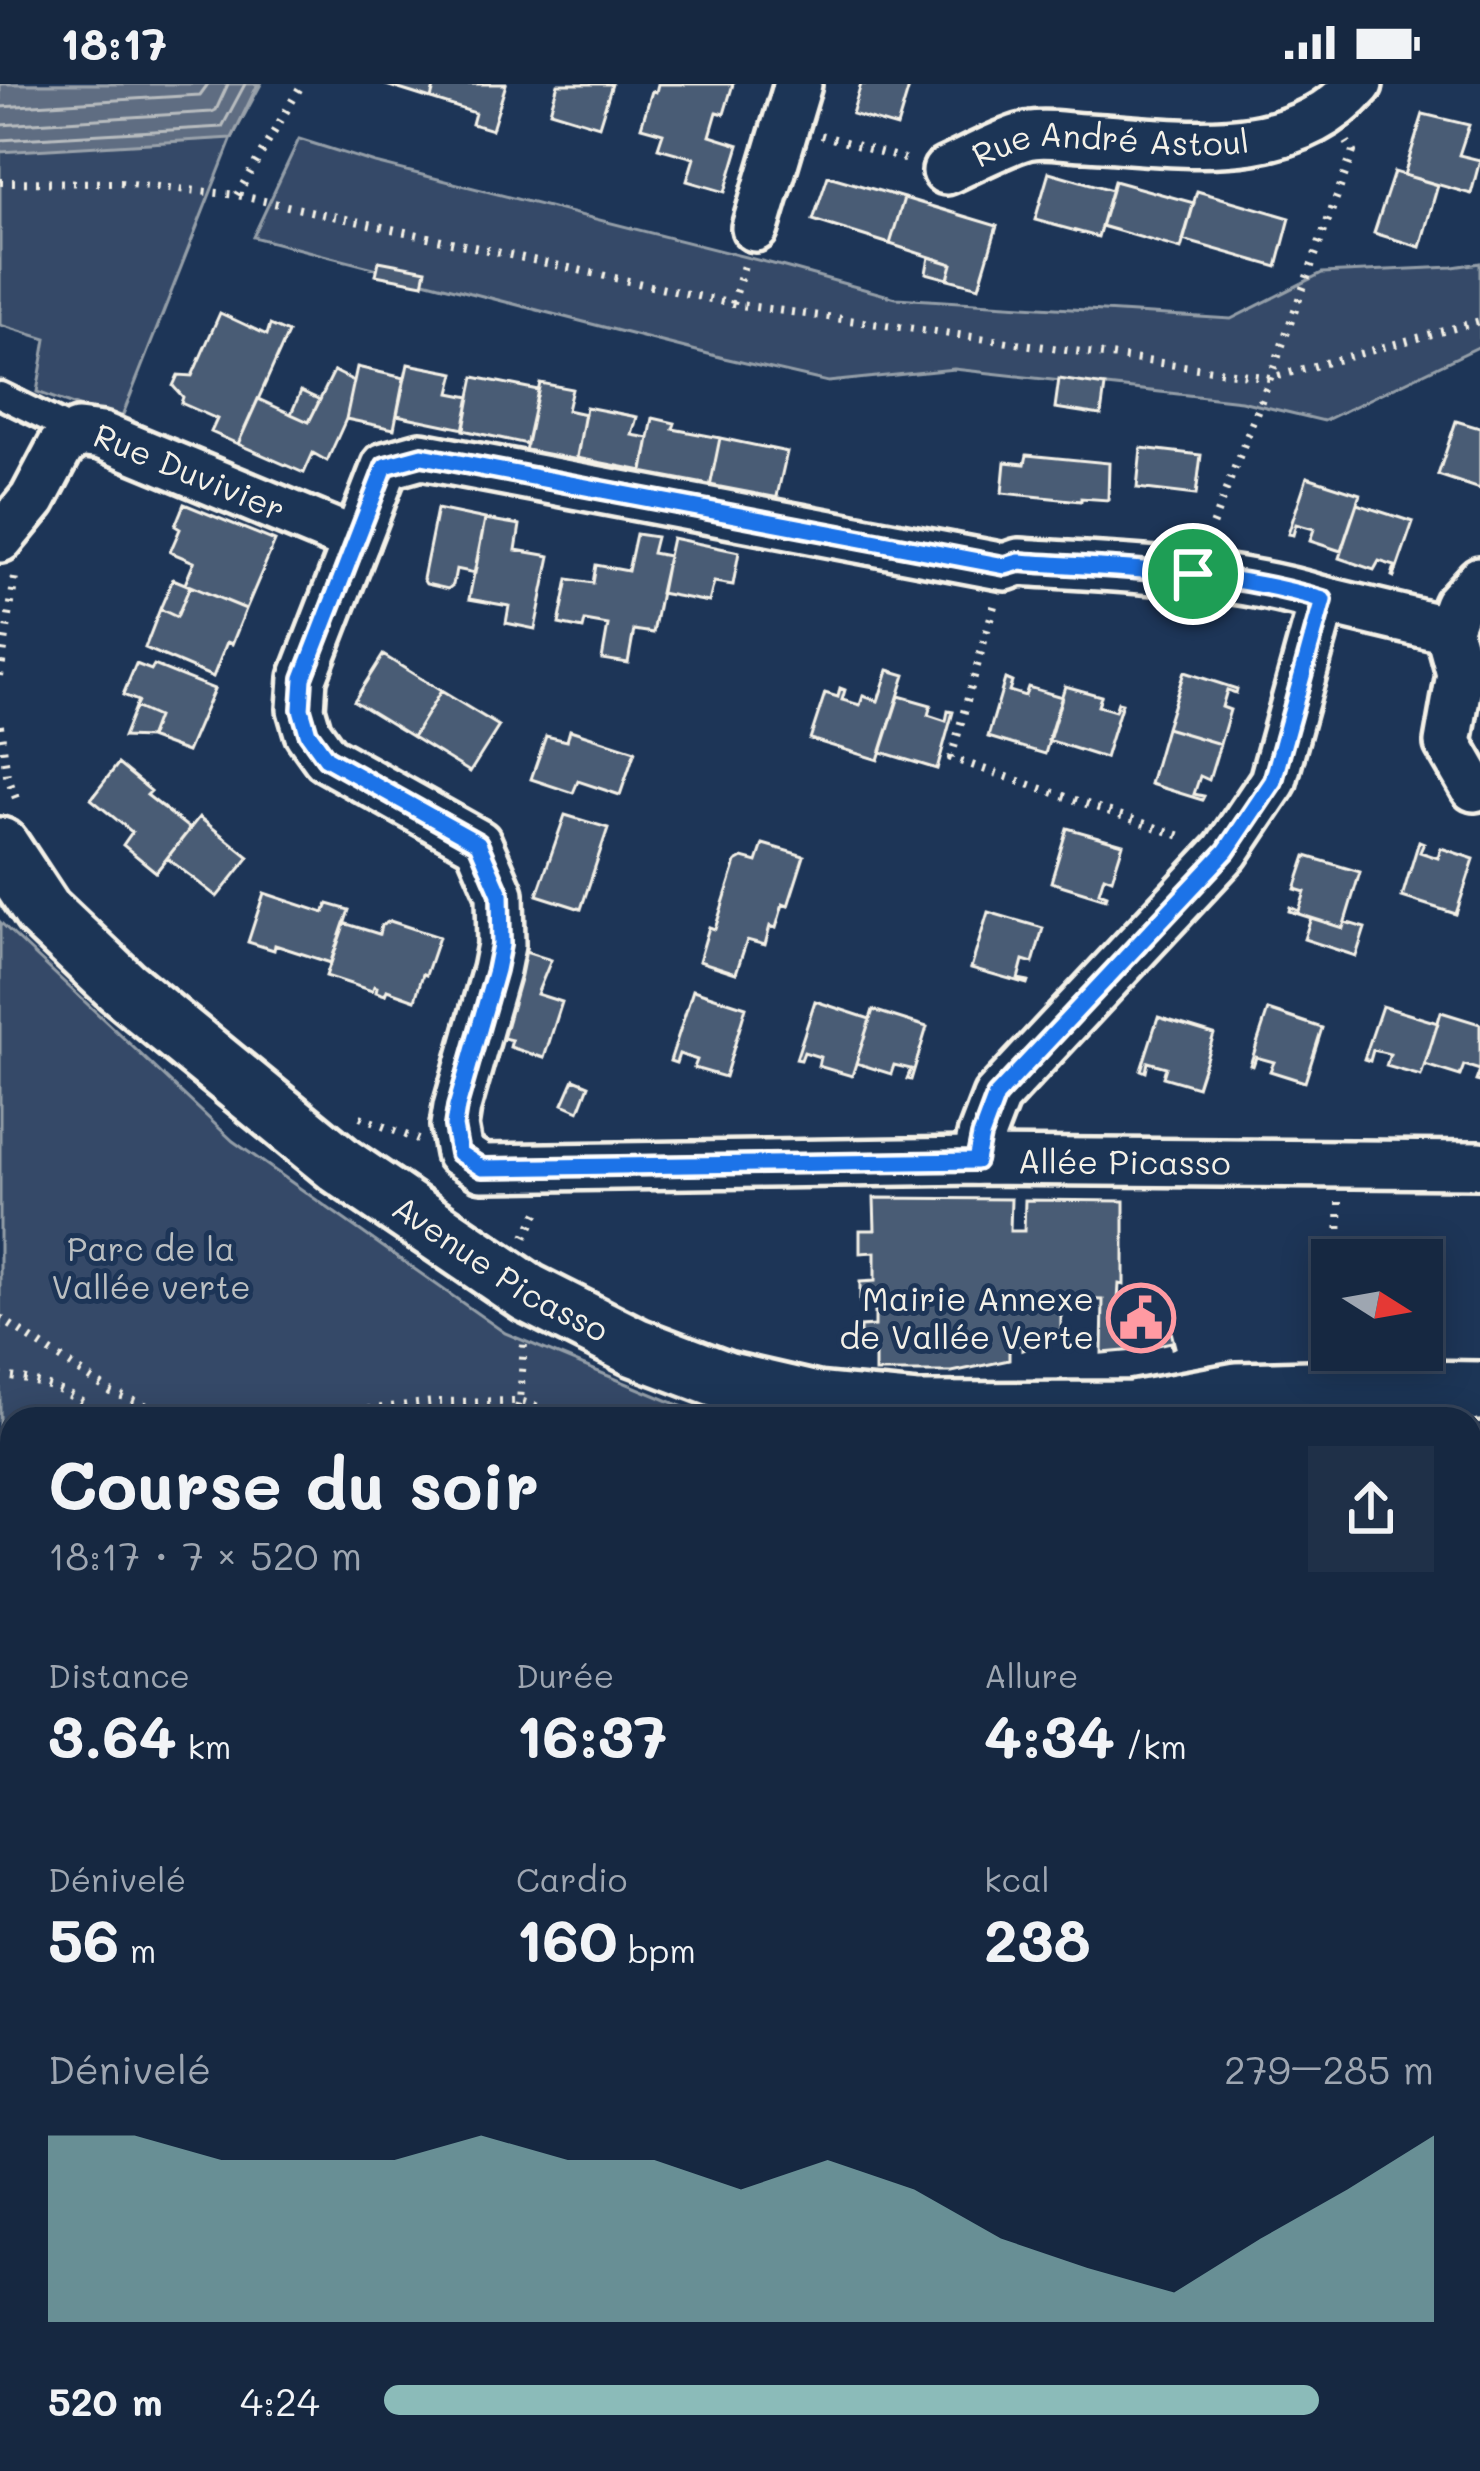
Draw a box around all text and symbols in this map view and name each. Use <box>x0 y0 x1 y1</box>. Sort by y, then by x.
text: 18:17 <box>60 13 167 71</box>
street label: Rue André Astoul <box>965 111 1251 176</box>
street label: Rue Duvivier <box>88 412 292 529</box>
pin <box>1142 523 1244 625</box>
icon: arrive <box>1160 541 1226 607</box>
street label: Allée Picasso <box>1018 1138 1231 1183</box>
street label: Avenue Picasso <box>385 1185 617 1350</box>
park label: Parc de la Vallée verte <box>51 1226 251 1307</box>
north arrow <box>1311 1239 1443 1371</box>
map controls <box>1311 1239 1443 1371</box>
place label: Mairie Annexe de Vallée Verte <box>839 1276 1094 1357</box>
public building icon: Mairie Annexe de Vallée Verte <box>1106 1283 1176 1353</box>
text: Course du soir <box>48 1441 539 1527</box>
button: share <box>1308 1446 1434 1572</box>
text: 18:17 · 7 × 520 m <box>48 1529 362 1580</box>
text: Distance <box>48 1653 190 1696</box>
text: Durée <box>516 1653 614 1696</box>
text: Allure <box>984 1653 1078 1696</box>
text: 3.64 <box>48 1696 177 1774</box>
text: 16:37 <box>516 1696 667 1774</box>
text: 4:34 <box>984 1696 1115 1774</box>
text: km <box>177 1724 231 1767</box>
text: /km <box>1115 1724 1187 1767</box>
text: Dénivelé <box>48 1857 186 1900</box>
text: Cardio <box>516 1857 627 1900</box>
text: kcal <box>984 1857 1050 1900</box>
text: 56 <box>48 1900 119 1978</box>
text: 160 <box>516 1900 617 1978</box>
text: 238 <box>984 1900 1091 1978</box>
text: m <box>119 1928 156 1971</box>
text: bpm <box>617 1928 696 1971</box>
text: Dénivelé <box>48 2043 211 2094</box>
text: 279–285 m <box>1224 2043 1434 2094</box>
text: 520 m <box>48 2375 163 2426</box>
text: 4:24 <box>240 2375 320 2426</box>

